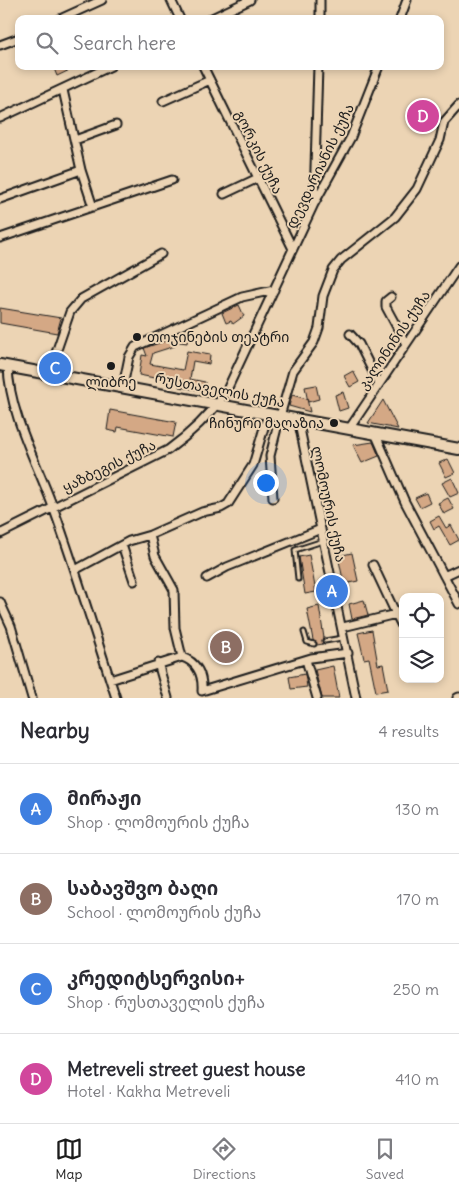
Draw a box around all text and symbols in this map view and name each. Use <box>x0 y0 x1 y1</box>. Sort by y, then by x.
search box <box>15 15 444 70</box>
icon: search <box>33 29 61 57</box>
text: Search here <box>73 31 176 55</box>
pin: D <box>407 97 439 135</box>
street label: დევდარიანის ქუჩა <box>282 101 358 231</box>
street label: გორკის ქუჩა <box>231 107 287 197</box>
street label: კალინინის ქუჩა <box>354 287 434 393</box>
place label: თოჯინების თეატრი <box>147 328 289 346</box>
marker: თოჯინების თეატრი <box>131 331 143 343</box>
pin: C <box>39 349 71 387</box>
marker: ლიბრე <box>105 360 117 372</box>
street label: რუსთაველის ქუჩა <box>154 369 286 411</box>
place label: ლიბრე <box>85 373 137 391</box>
place label: ჩინური მაღაზია <box>209 414 324 432</box>
marker: ჩინური მაღაზია <box>328 417 340 429</box>
street label: ყაზბეგის ქუჩა <box>59 436 159 496</box>
street label: ლომოურის ქუჩა <box>308 444 350 564</box>
your location <box>253 470 279 496</box>
pin: A <box>316 572 348 610</box>
map controls <box>399 593 444 683</box>
button: locate <box>399 593 444 638</box>
pin: B <box>210 628 242 666</box>
button: layers <box>399 638 444 683</box>
text: Nearby <box>20 717 90 744</box>
text: 4 results <box>378 721 439 741</box>
text: მირაჟი <box>67 786 142 810</box>
text: A <box>31 799 41 819</box>
text: 130 m <box>395 799 439 819</box>
text: Shop · ლომოურის ქუჩა <box>67 812 250 832</box>
text: საბავშვო ბაღი <box>67 876 218 900</box>
text: B <box>31 889 41 909</box>
text: 170 m <box>396 889 439 909</box>
text: School · ლომოურის ქუჩა <box>67 902 261 922</box>
text: კრედიტსერვისი+ <box>67 966 245 990</box>
text: C <box>31 979 41 999</box>
text: 250 m <box>393 979 439 999</box>
text: Shop · რუსთაველის ქუჩა <box>67 992 265 1012</box>
text: Metreveli street guest house <box>67 1057 306 1081</box>
text: D <box>30 1069 42 1089</box>
text: 410 m <box>395 1069 439 1089</box>
text: Hotel · Kakha Metreveli <box>67 1081 230 1101</box>
tab: Map <box>55 1135 83 1183</box>
tab: Directions <box>193 1135 256 1183</box>
tab: Saved <box>366 1135 404 1183</box>

